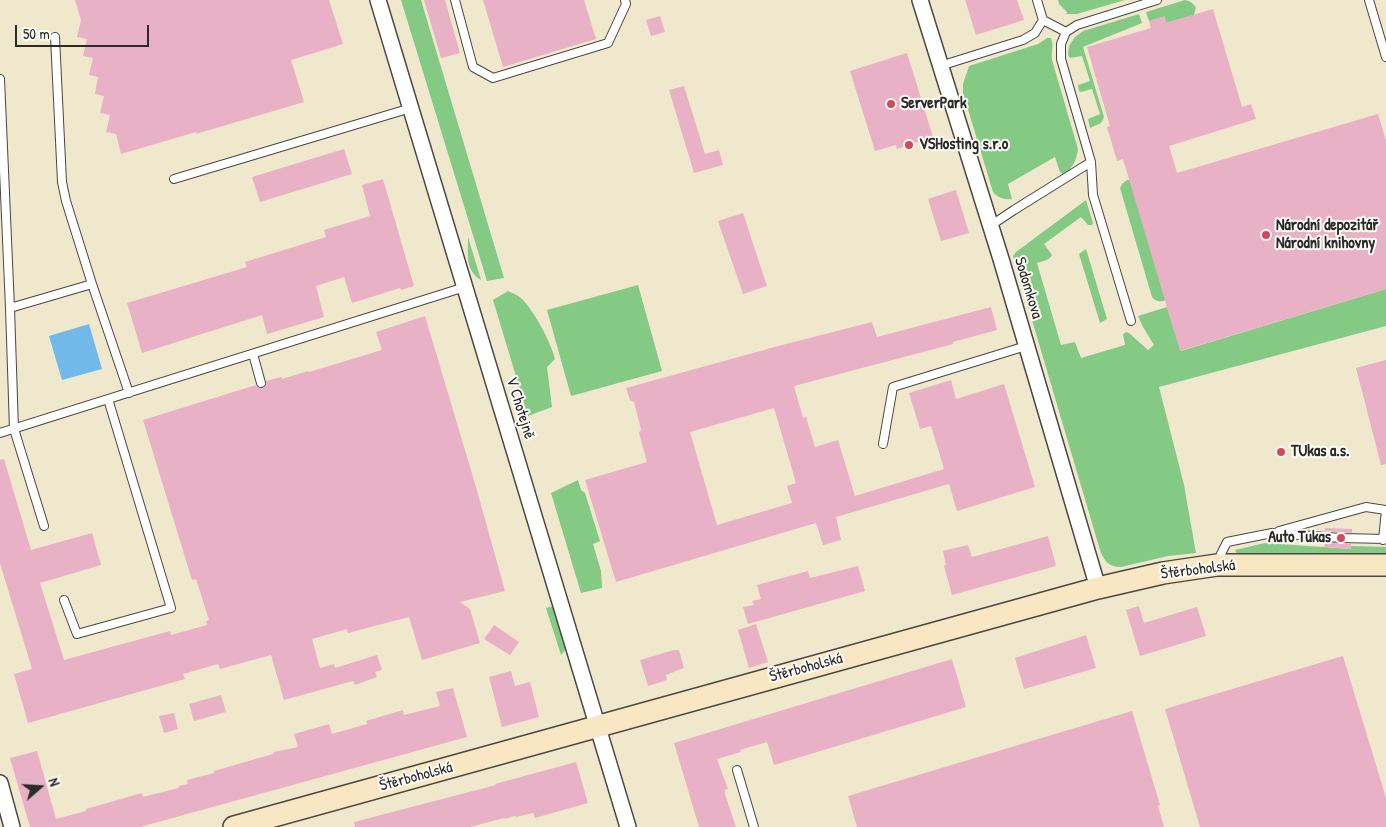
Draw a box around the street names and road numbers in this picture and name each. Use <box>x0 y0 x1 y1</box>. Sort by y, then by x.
street label: Sodomkova <box>1010 255 1046 321</box>
street label: V Chotejně <box>501 375 539 441</box>
street label: Štěrboholská <box>1160 556 1236 584</box>
street label: Štěrboholská <box>767 649 845 687</box>
street label: Štěrboholská <box>377 758 455 796</box>

